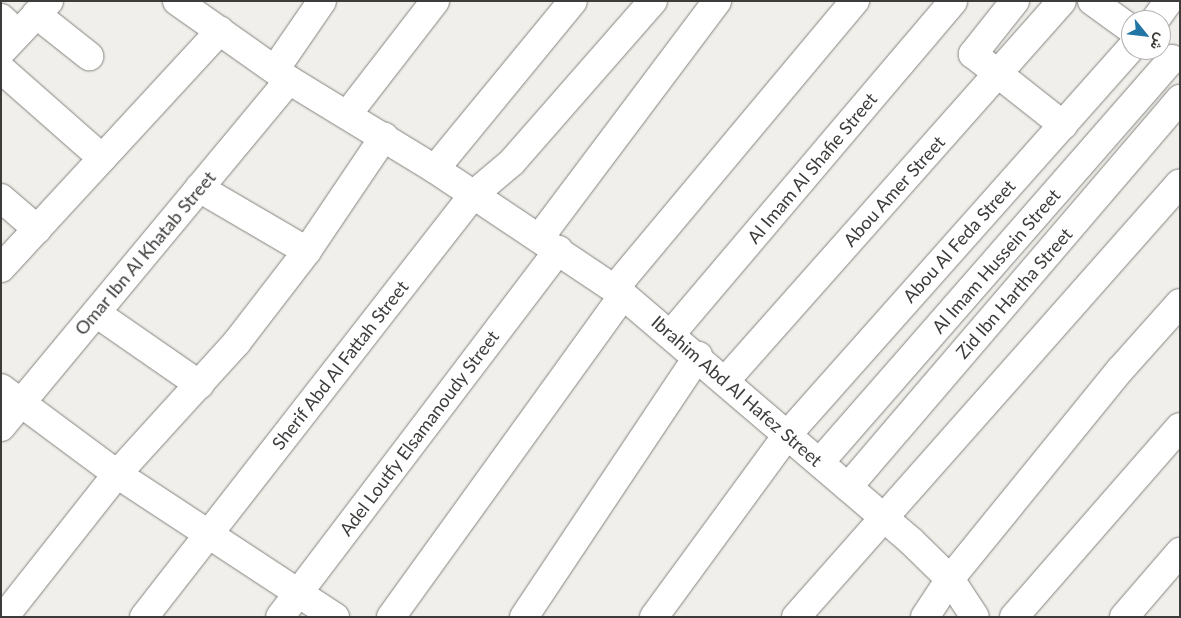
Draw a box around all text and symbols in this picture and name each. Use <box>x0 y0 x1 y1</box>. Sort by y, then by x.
north arrow <box>1121 10 1171 60</box>
text: ش <box>1147 31 1170 54</box>
street label: Al Imam Al Shafie Street <box>743 88 881 248</box>
street label: Abou Amer Street <box>838 131 950 251</box>
street label: Omar Ibn Al Khatab Street <box>70 166 220 340</box>
street label: Abou Al Feda Street <box>898 175 1020 307</box>
street label: Al Imam Hussein Street <box>927 184 1065 338</box>
street label: Zid Ibn Hartha Street <box>951 223 1077 363</box>
street label: Sherif Abd Al Fattah Street <box>267 276 413 454</box>
street label: Ibrahim Abd Al Hafez Street <box>647 311 827 471</box>
street label: Adel Loutfy Elsamanoudy Street <box>334 326 504 540</box>

